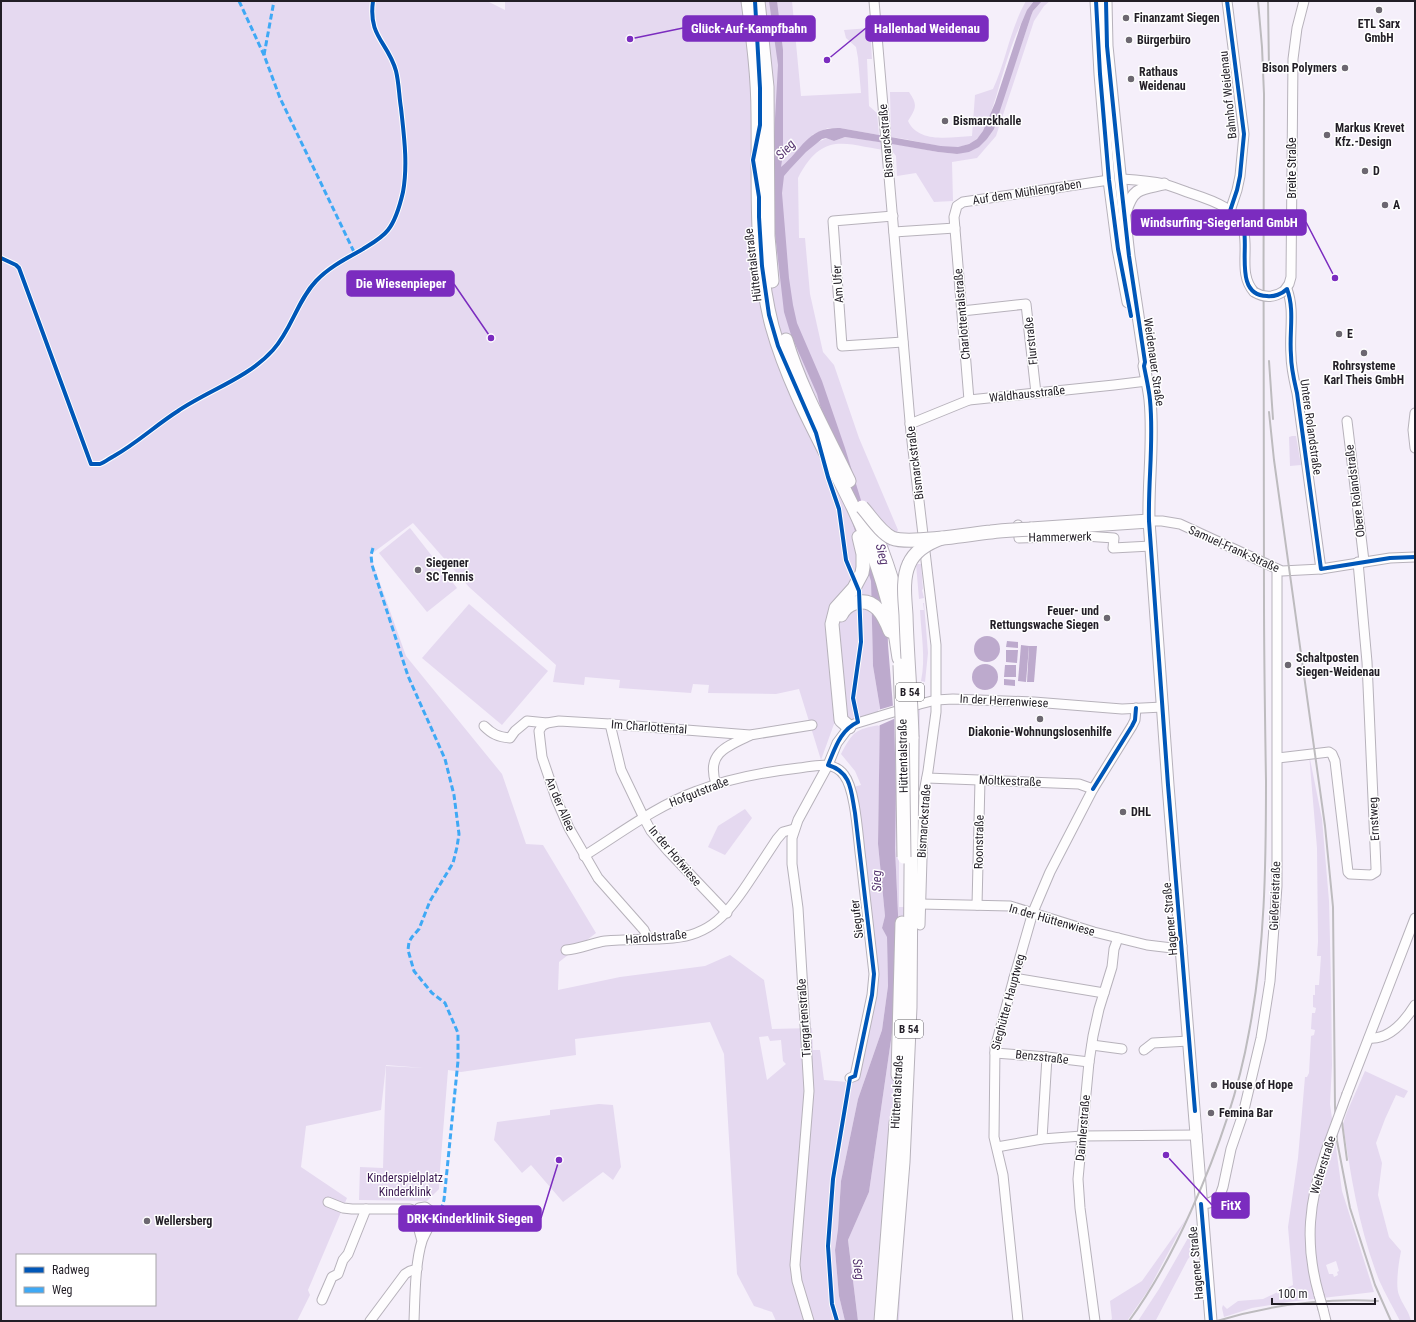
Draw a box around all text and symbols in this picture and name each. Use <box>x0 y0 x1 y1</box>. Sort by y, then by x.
marker: ETL Sarx GmbH <box>1374 5 1384 15</box>
place label: Finanzamt Siegen <box>1134 11 1220 25</box>
marker: Finanzamt Siegen <box>1121 13 1131 23</box>
callout: Glück-Auf-Kampfbahn <box>683 16 815 41</box>
callout: Hallenbad Weidenau <box>866 16 988 41</box>
place label: ETL Sarx GmbH <box>1358 17 1401 45</box>
text: Glück-Auf-Kampfbahn <box>691 21 807 36</box>
text: Hallenbad Weidenau <box>874 21 980 36</box>
place label: Bürgerbüro <box>1137 33 1191 47</box>
marker: Bürgerbüro <box>1124 35 1134 45</box>
street label: Bahnhof Weidenau <box>1216 50 1240 140</box>
place label: Bison Polymers <box>1262 61 1338 75</box>
marker: Bison Polymers <box>1340 63 1350 73</box>
place label: Rathaus Weidenau <box>1139 65 1186 93</box>
marker: Rathaus Weidenau <box>1126 74 1136 84</box>
street label: Bismarckstraße <box>876 103 896 179</box>
place label: Bismarckhalle <box>953 114 1021 128</box>
marker: Bismarckhalle <box>940 116 950 126</box>
place label: Markus Krevet Kfz.-Design <box>1335 121 1405 149</box>
marker: Markus Krevet Kfz.-Design <box>1322 130 1332 140</box>
water label: Sieg <box>772 136 798 162</box>
street label: Breite Straße <box>1285 137 1299 199</box>
place label: D <box>1373 164 1380 178</box>
marker: D <box>1360 166 1370 176</box>
street label: Auf dem Mühlengraben <box>972 176 1083 208</box>
place label: A <box>1393 198 1401 212</box>
marker: A <box>1380 200 1390 210</box>
callout: Windsurfing-Siegerland GmbH <box>1132 210 1306 235</box>
text: Windsurfing-Siegerland GmbH <box>1140 215 1298 230</box>
street label: Hüttentalstraße <box>742 227 764 303</box>
street label: Am Ufer <box>830 264 846 304</box>
street label: Charlottentalstraße <box>951 267 973 360</box>
callout: Die Wiesenpieper <box>347 271 454 296</box>
text: Die Wiesenpieper <box>356 276 447 291</box>
street label: Flurstraße <box>1021 316 1040 366</box>
street label: Weidenauer Straße <box>1141 317 1167 407</box>
place label: E <box>1347 327 1353 341</box>
marker: E <box>1334 329 1344 339</box>
marker: Rohrsysteme Karl Theis GmbH <box>1359 348 1369 358</box>
place label: Rohrsysteme Karl Theis GmbH <box>1324 359 1404 387</box>
street label: Untere Rolandstraße <box>1297 378 1325 476</box>
street label: Waldhausstraße <box>988 383 1066 405</box>
street label: Bismarckstraße <box>903 425 926 501</box>
street label: Obere Rolandstraße <box>1342 443 1368 538</box>
street label: Samuel-Frank-Straße <box>1186 523 1282 575</box>
street label: Hammerwerk <box>1028 529 1092 545</box>
water label: Sieg <box>872 542 893 566</box>
place label: Siegener SC Tennis <box>426 556 474 584</box>
marker: Siegener SC Tennis <box>413 565 423 575</box>
place label: Feuer- und Rettungswache Siegen <box>990 604 1099 632</box>
marker: Feuer- und Rettungswache Siegen <box>1102 613 1112 623</box>
place label: Schaltposten Siegen-Weidenau <box>1296 651 1380 679</box>
marker: Schaltposten Siegen-Weidenau <box>1283 660 1293 670</box>
road number: B 54 <box>896 683 924 701</box>
street label: In der Herrenwiese <box>959 692 1049 710</box>
marker: Diakonie-Wohnungslosenhilfe <box>1035 714 1045 724</box>
street label: Im Charlottental <box>611 717 687 737</box>
street label: Hüttentalstraße <box>895 719 911 793</box>
place label: Diakonie-Wohnungslosenhilfe <box>968 725 1112 739</box>
street label: Moltkestraße <box>979 773 1042 789</box>
street label: Hofgutstraße <box>667 774 731 810</box>
street label: An der Allee <box>542 775 578 833</box>
street label: Bismarckstraße <box>914 783 934 858</box>
street label: Ernstweg <box>1366 797 1382 841</box>
place label: DHL <box>1131 805 1151 819</box>
marker: DHL <box>1118 807 1128 817</box>
street label: Roonstraße <box>972 814 986 869</box>
street label: In der Hofwiese <box>646 823 704 889</box>
street label: Gießereistraße <box>1267 861 1283 931</box>
water label: Sieg <box>869 870 884 892</box>
street label: Hagener Straße <box>1160 881 1180 956</box>
street label: Siegufer <box>848 898 866 939</box>
street label: In der Hüttenwiese <box>1007 901 1097 939</box>
street label: Haroldstraße <box>625 927 688 947</box>
street label: Sieghütter Hauptweg <box>988 952 1028 1052</box>
street label: Tiergartenstraße <box>794 978 814 1058</box>
road number: B 54 <box>895 1020 923 1038</box>
street label: Benzstraße <box>1015 1047 1070 1067</box>
street label: Hüttentalstraße <box>888 1054 906 1129</box>
place label: House of Hope <box>1222 1078 1293 1092</box>
marker: House of Hope <box>1209 1080 1219 1090</box>
street label: Daimlerstraße <box>1073 1094 1093 1162</box>
place label: Femina Bar <box>1219 1106 1273 1120</box>
marker: Femina Bar <box>1206 1108 1216 1118</box>
street label: Welterstraße <box>1307 1134 1339 1196</box>
park label: Kinderspielplatz Kinderklink <box>367 1171 443 1199</box>
callout: FitX <box>1212 1193 1249 1218</box>
text: FitX <box>1221 1198 1242 1213</box>
callout: DRK-Kinderklinik Siegen <box>399 1206 541 1231</box>
text: DRK-Kinderklinik Siegen <box>407 1211 533 1226</box>
place label: Wellersberg <box>155 1214 212 1228</box>
marker: Wellersberg <box>142 1216 152 1226</box>
street label: Hagener Straße <box>1186 1225 1206 1300</box>
legend <box>16 1254 156 1306</box>
water label: Sieg <box>849 1257 868 1281</box>
text: Radweg <box>52 1263 89 1277</box>
scale bar <box>1272 1280 1375 1306</box>
text: Weg <box>52 1283 73 1297</box>
text: 100 m <box>1278 1287 1308 1301</box>

